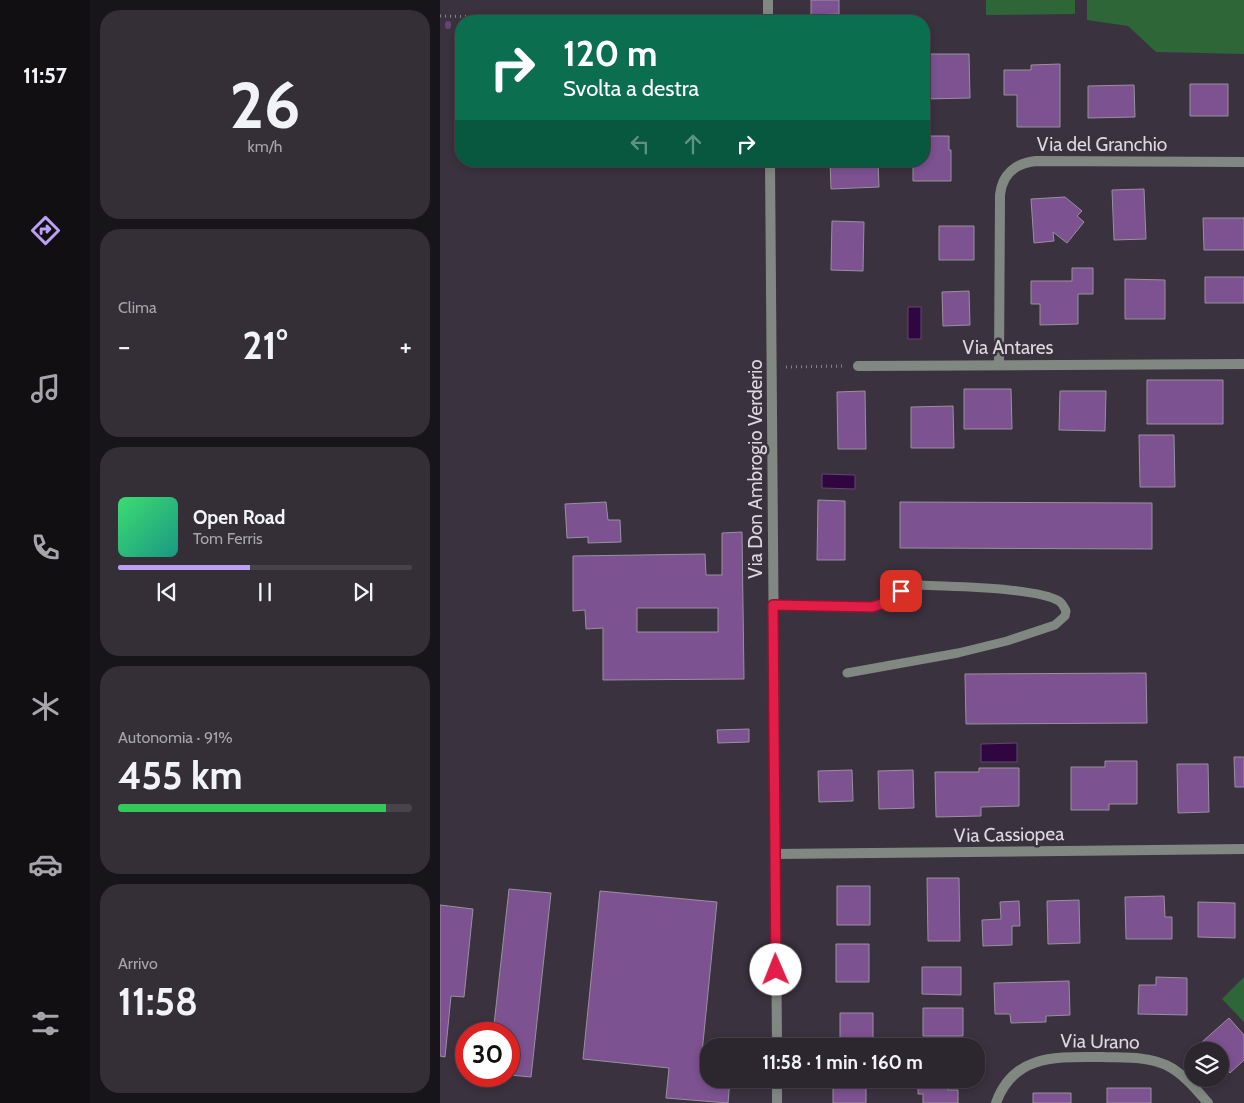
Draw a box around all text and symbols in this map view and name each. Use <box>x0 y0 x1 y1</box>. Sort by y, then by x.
text: 120 m <box>563 32 657 75</box>
icon: right <box>480 35 545 100</box>
text: 11:57 <box>23 62 67 89</box>
text: 26 <box>230 65 300 144</box>
text: Svolta a destra <box>563 75 699 102</box>
icon: left <box>626 130 654 158</box>
icon: ahead <box>679 130 707 158</box>
icon: right <box>732 130 760 158</box>
street label: Via del Granchio <box>1037 133 1167 156</box>
text: km/h <box>247 137 283 156</box>
icon: directions <box>28 213 63 248</box>
text: Clima <box>118 298 157 317</box>
text: 21° <box>242 322 288 369</box>
text: − <box>118 329 130 363</box>
text: + <box>400 329 412 363</box>
street label: Via Antares <box>963 336 1054 359</box>
street label: Via Don Ambrogio Verderio <box>744 359 767 579</box>
icon: music <box>28 371 63 406</box>
text: Open Road <box>193 506 285 529</box>
text: Tom Ferris <box>193 529 263 548</box>
icon: phone <box>28 530 63 565</box>
pin <box>880 570 922 612</box>
icon: arrive <box>887 577 915 605</box>
icon: previous <box>153 578 181 606</box>
icon: pause <box>251 578 279 606</box>
icon: next <box>349 578 377 606</box>
icon: climate <box>28 689 63 724</box>
text: Autonomia · 91% <box>118 728 233 747</box>
text: 455 km <box>118 752 242 799</box>
street label: Via Cassiopea <box>954 822 1064 847</box>
icon: car <box>28 847 63 882</box>
position arrow <box>749 943 801 995</box>
text: Arrivo <box>118 954 158 973</box>
text: 11:58 <box>118 978 198 1025</box>
icon: filters <box>28 1006 63 1041</box>
speed limit sign: 30 <box>455 1022 520 1087</box>
street label: Via Urano <box>1060 1029 1140 1054</box>
map controls <box>1184 1042 1229 1087</box>
button: layers <box>1184 1042 1229 1087</box>
text: 11:58 · 1 min · 160 m <box>762 1051 923 1074</box>

